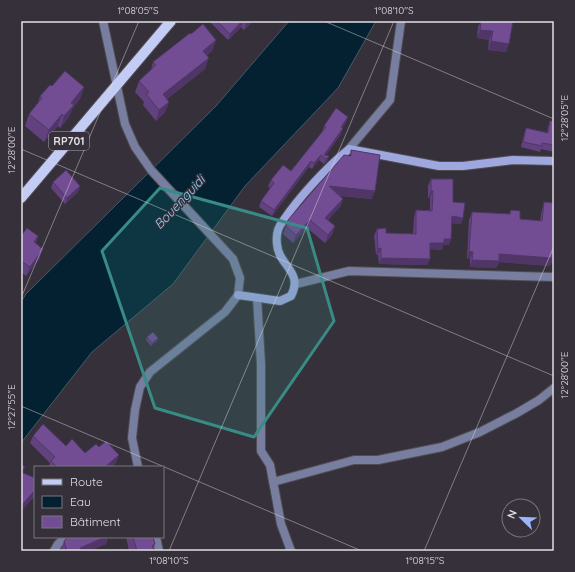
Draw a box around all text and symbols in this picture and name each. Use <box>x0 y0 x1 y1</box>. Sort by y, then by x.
text: 1°08'05"S <box>117 4 159 17</box>
text: 1°08'10"S <box>374 4 414 17</box>
text: 12°28'05"E <box>558 95 571 141</box>
text: 12°28'00"E <box>5 126 18 173</box>
road number: RP701 <box>49 132 89 150</box>
water label: Bouenguidi <box>150 170 209 232</box>
text: 12°28'00"E <box>558 351 571 398</box>
text: 12°27'55"E <box>5 384 18 430</box>
legend <box>34 466 164 538</box>
text: Route <box>70 474 103 489</box>
text: Eau <box>70 494 91 509</box>
north arrow <box>501 498 541 538</box>
text: N <box>504 508 520 521</box>
text: Bâtiment <box>70 514 120 529</box>
text: 1°08'10"S <box>149 554 189 567</box>
text: 1°08'15"S <box>406 554 445 567</box>

